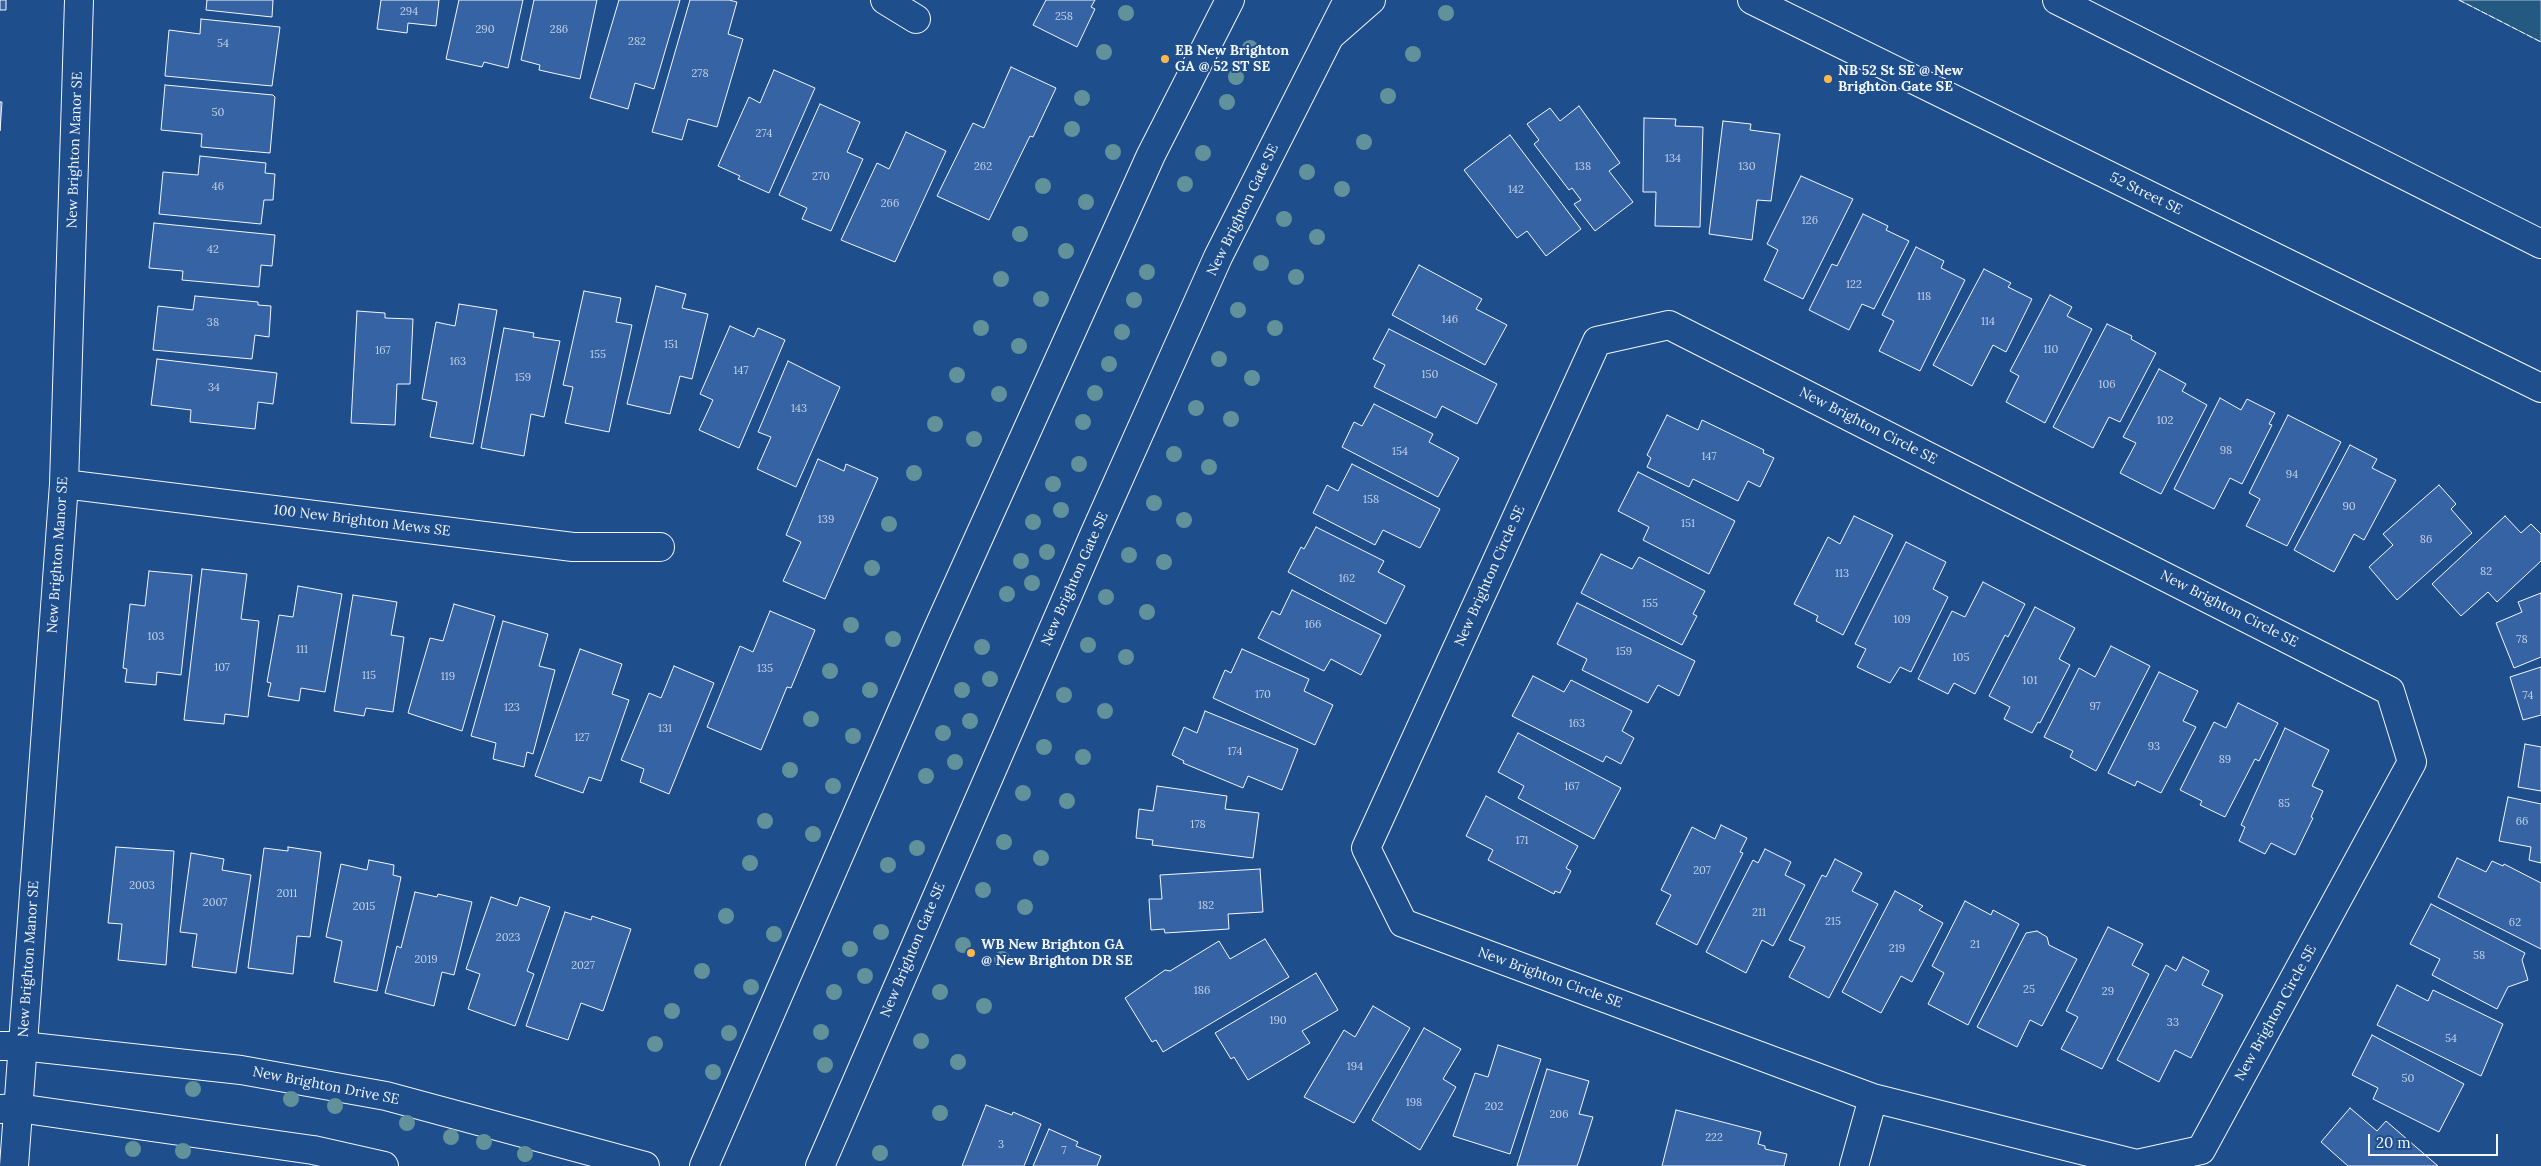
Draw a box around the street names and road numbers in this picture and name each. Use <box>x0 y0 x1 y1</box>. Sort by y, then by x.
street label: New Brighton Manor SE <box>64 71 86 229</box>
street label: New Brighton Gate SE <box>1204 141 1282 279</box>
street label: 52 Street SE <box>2107 169 2185 219</box>
street label: New Brighton Circle SE <box>1796 384 1940 468</box>
street label: New Brighton Manor SE <box>44 476 72 634</box>
street label: 100 New Brighton Mews SE <box>273 502 451 540</box>
street label: New Brighton Circle SE <box>1451 503 1529 649</box>
street label: New Brighton Gate SE <box>1038 509 1112 649</box>
street label: New Brighton Circle SE <box>2157 567 2301 651</box>
street label: New Brighton Manor SE <box>15 880 43 1038</box>
street label: New Brighton Gate SE <box>877 880 949 1020</box>
street label: New Brighton Circle SE <box>2232 942 2320 1084</box>
street label: New Brighton Circle SE <box>1475 944 1625 1012</box>
street label: New Brighton Drive SE <box>251 1064 401 1108</box>

